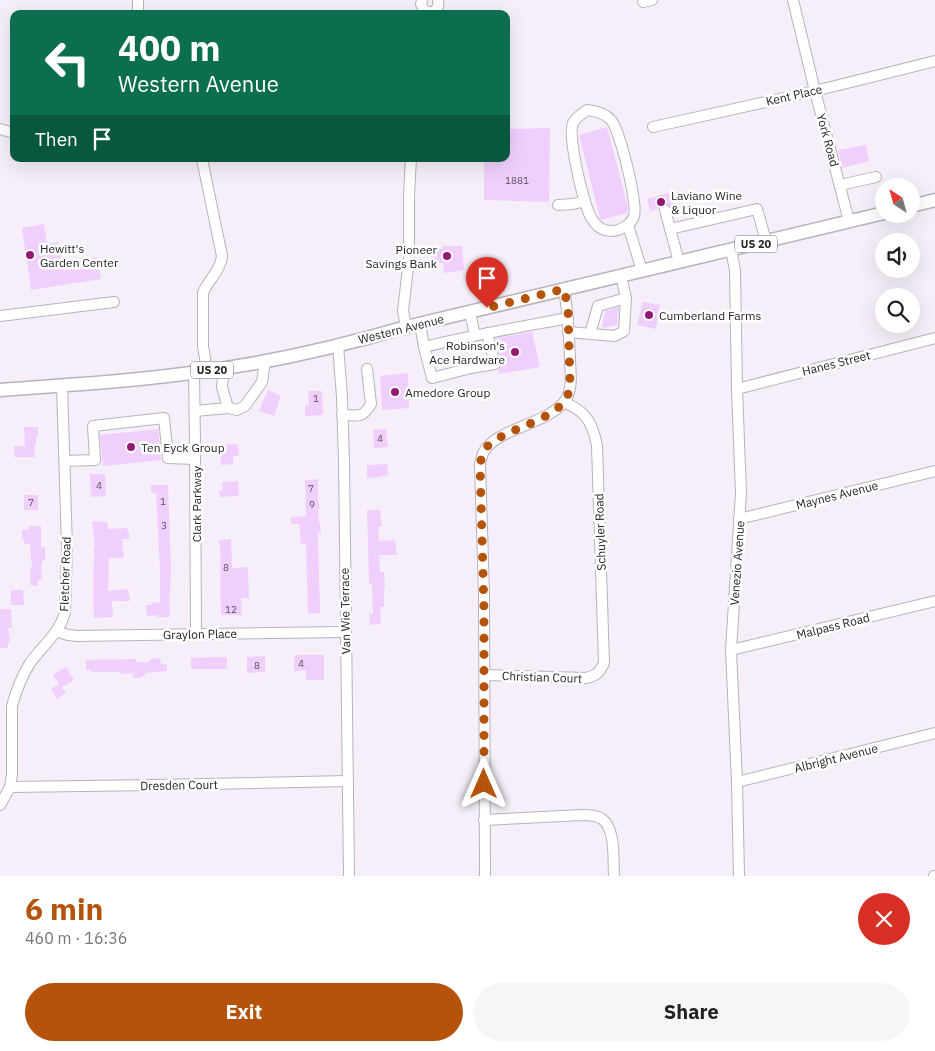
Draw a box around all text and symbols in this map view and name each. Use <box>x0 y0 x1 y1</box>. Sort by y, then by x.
text: 400 m <box>118 25 221 71</box>
icon: left <box>35 30 100 95</box>
text: Western Avenue <box>118 69 279 98</box>
street label: Kent Place <box>764 81 824 109</box>
street label: York Road <box>814 112 842 168</box>
icon: arrive <box>88 125 116 153</box>
text: Then <box>35 127 78 151</box>
house number: 1881 <box>505 174 529 187</box>
north arrow <box>875 178 920 222</box>
map controls <box>875 178 920 333</box>
place label: Laviano Wine & Liquor <box>671 188 743 217</box>
marker: Laviano Wine & Liquor <box>655 196 667 208</box>
button: sound <box>875 233 920 278</box>
road number: US 20 <box>735 235 777 252</box>
place label: Hewitt's Garden Center <box>40 241 119 270</box>
place label: Pioneer Savings Bank <box>366 242 438 271</box>
marker: Hewitt's Garden Center <box>24 249 36 261</box>
marker: Pioneer Savings Bank <box>441 250 453 262</box>
pin <box>466 257 508 308</box>
icon: arrive <box>473 264 501 292</box>
button: search <box>875 288 920 333</box>
place label: Cumberland Farms <box>659 308 761 323</box>
marker: Cumberland Farms <box>643 309 655 321</box>
street label: Western Avenue <box>357 311 446 347</box>
place label: Robinson's Ace Hardware <box>429 338 505 367</box>
marker: Robinson's Ace Hardware <box>509 346 521 358</box>
street label: Hanes Street <box>800 347 872 379</box>
road number: US 20 <box>191 362 233 378</box>
place label: Amedore Group <box>405 385 490 400</box>
marker: Amedore Group <box>389 386 401 398</box>
house number: 1 <box>313 392 319 405</box>
house number: 4 <box>377 432 383 445</box>
place label: Ten Eyck Group <box>141 440 225 455</box>
marker: Ten Eyck Group <box>125 441 137 453</box>
street label: Clark Parkway <box>189 466 204 542</box>
street label: Maynes Avenue <box>794 477 880 512</box>
house number: 4 <box>96 479 102 492</box>
house number: 7 <box>308 482 314 495</box>
street label: Schuyler Road <box>591 493 609 571</box>
house number: 1 <box>160 495 166 508</box>
house number: 7 <box>28 496 34 509</box>
house number: 9 <box>309 498 315 511</box>
house number: 3 <box>161 519 167 532</box>
street label: Venezio Avenue <box>727 520 747 606</box>
street label: Fletcher Road <box>56 536 74 612</box>
house number: 8 <box>223 561 229 574</box>
street label: Van Wie Terrace <box>337 567 353 654</box>
house number: 12 <box>225 603 237 616</box>
street label: Malpass Road <box>795 610 871 642</box>
street label: Graylon Place <box>163 626 238 642</box>
house number: 4 <box>298 657 304 670</box>
house number: 8 <box>254 659 260 672</box>
street label: Christian Court <box>502 668 582 686</box>
street label: Albright Avenue <box>793 740 880 776</box>
position arrow <box>457 757 509 809</box>
street label: Dresden Court <box>140 777 218 793</box>
text: 6 min <box>25 889 103 928</box>
button: close <box>858 893 910 945</box>
text: 460 m · 16:36 <box>25 928 127 948</box>
button: Exit <box>25 983 463 1041</box>
button: Share <box>473 983 910 1041</box>

